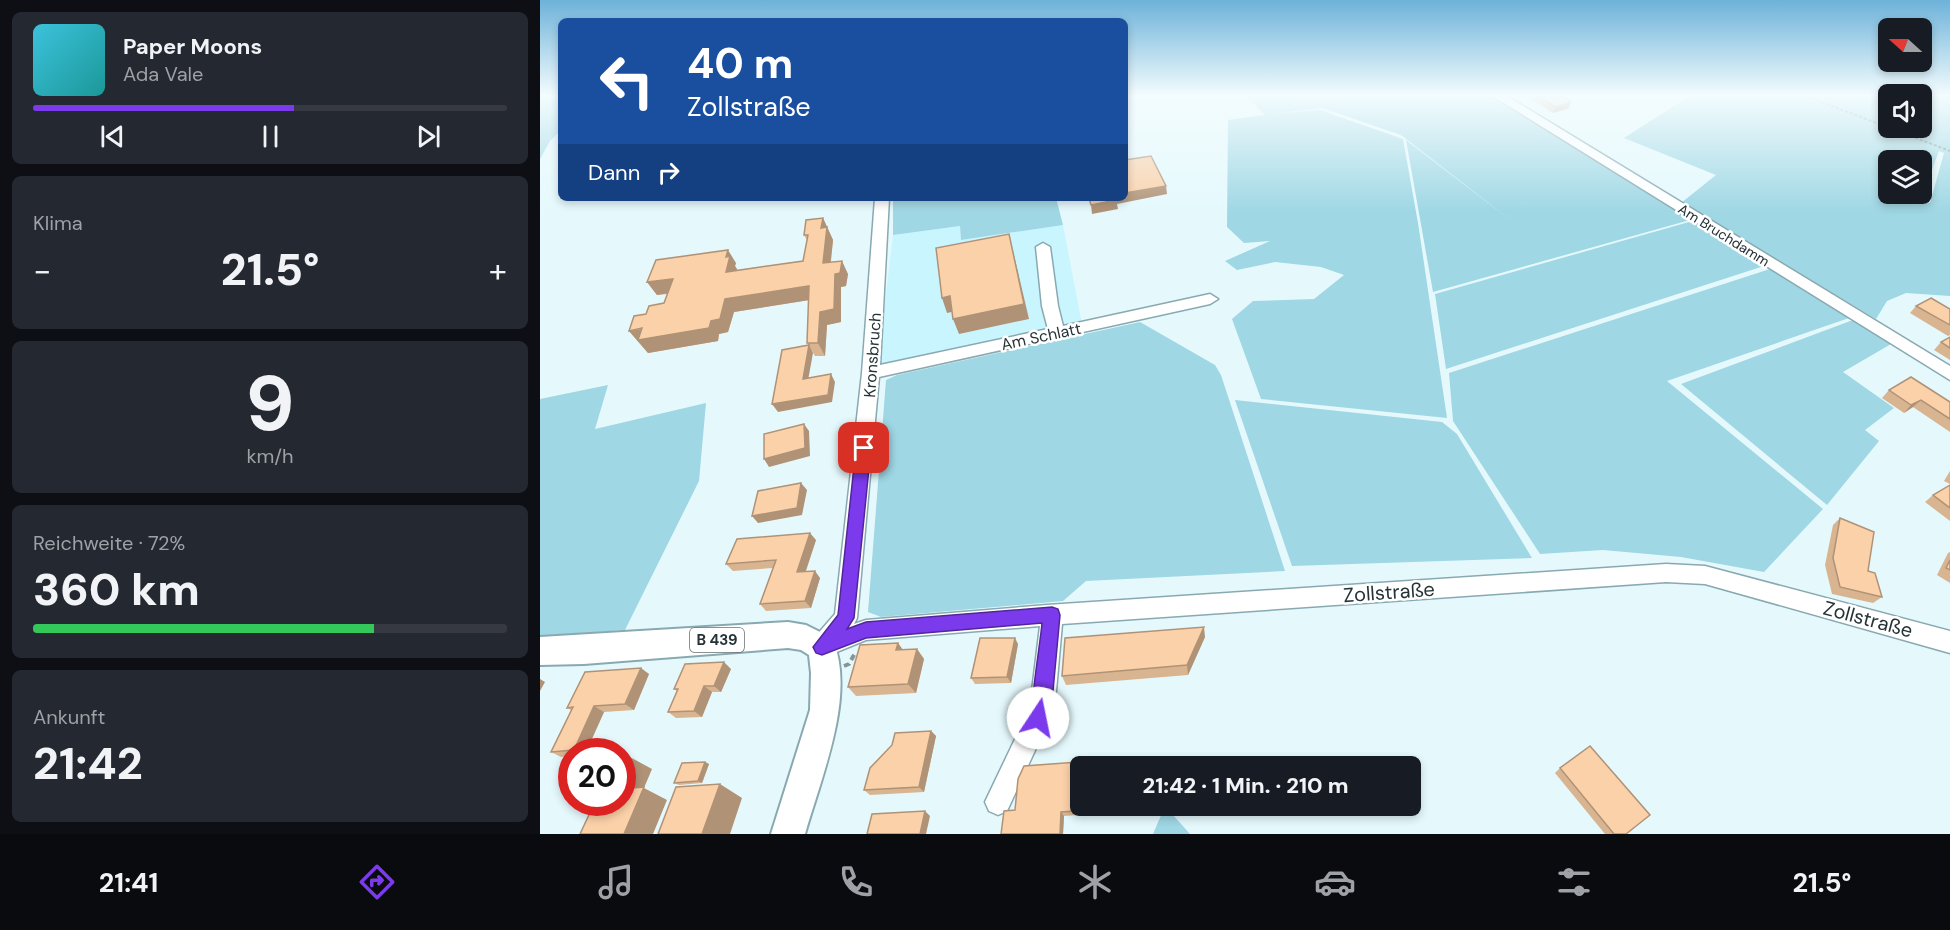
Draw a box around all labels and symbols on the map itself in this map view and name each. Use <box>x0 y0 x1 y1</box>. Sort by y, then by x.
north arrow <box>1878 18 1932 72</box>
street label: Am Bruchdamm <box>1675 200 1773 270</box>
street label: Kronsbruch <box>859 312 886 398</box>
street label: Am Schlatt <box>999 318 1083 355</box>
pin <box>838 422 889 473</box>
street label: Zollstraße <box>1342 576 1436 608</box>
street label: Zollstraße <box>1820 595 1916 643</box>
road number: B 439 <box>690 628 744 652</box>
position arrow <box>1006 686 1070 750</box>
speed limit sign: 20 <box>558 738 636 816</box>

